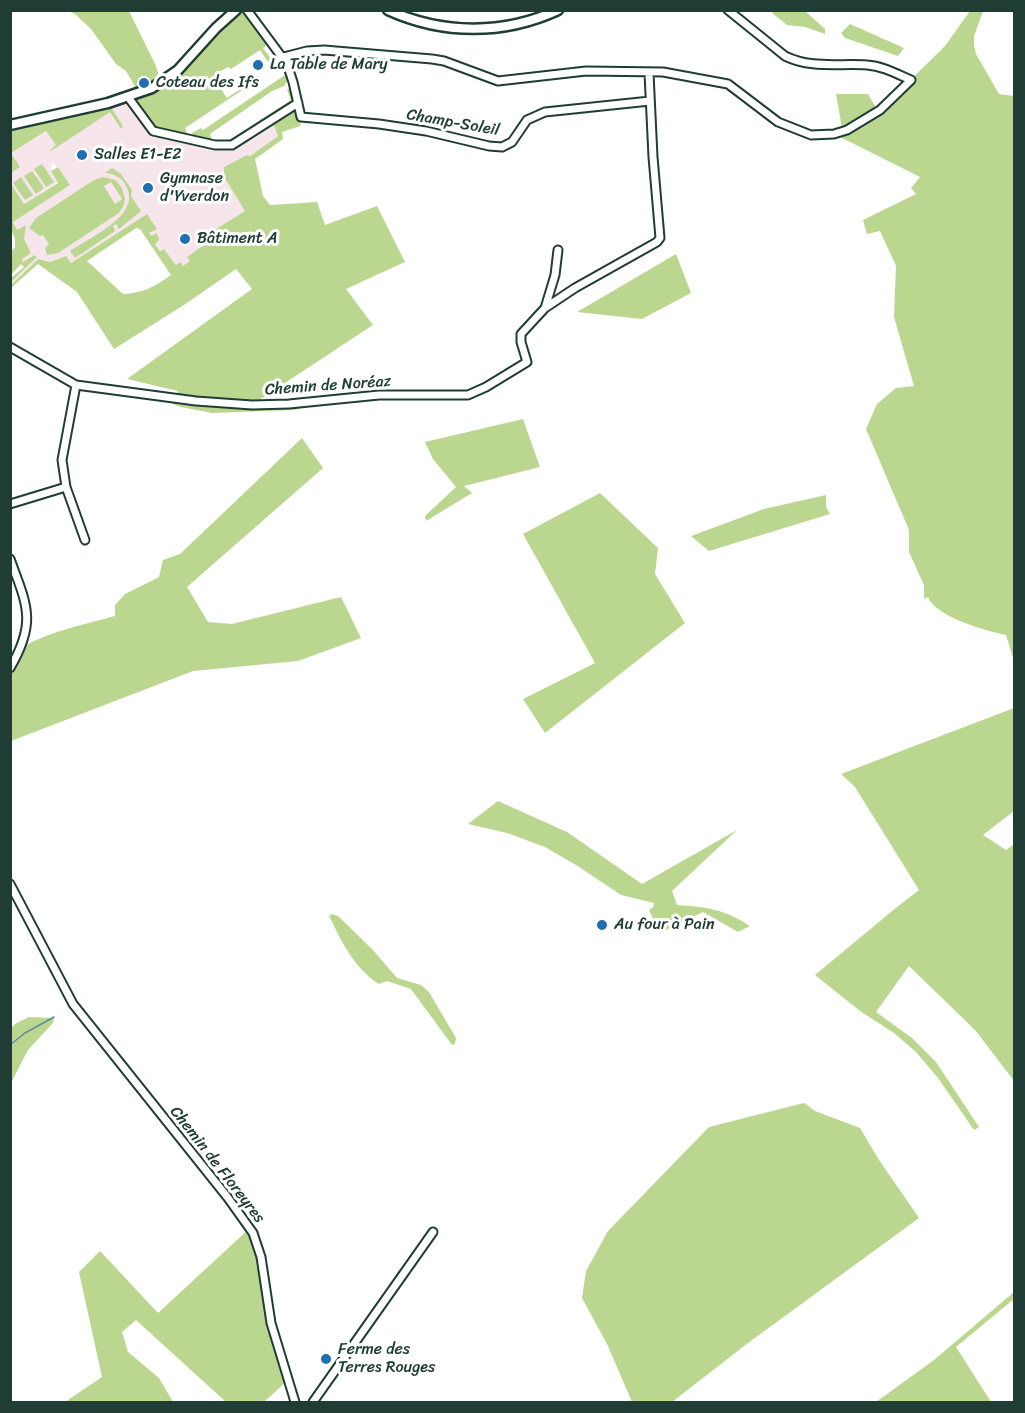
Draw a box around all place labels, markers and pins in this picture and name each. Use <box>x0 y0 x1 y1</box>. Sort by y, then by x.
place label: La Table de Mary <box>270 55 388 75</box>
marker: La Table de Mary <box>251 58 265 72</box>
place label: Coteau des Ifs <box>156 73 259 93</box>
marker: Coteau des Ifs <box>137 76 151 90</box>
place label: Salles E1-E2 <box>94 145 181 165</box>
marker: Salles E1-E2 <box>75 148 89 162</box>
place label: Gymnase d'Yverdon <box>160 169 229 207</box>
marker: Gymnase d'Yverdon <box>141 181 155 195</box>
place label: Bâtiment A <box>197 229 277 249</box>
marker: Bâtiment A <box>178 232 192 246</box>
place label: Au four à Pain <box>614 915 715 935</box>
marker: Au four à Pain <box>595 918 609 932</box>
place label: Ferme des Terres Rouges <box>338 1340 435 1378</box>
marker: Ferme des Terres Rouges <box>319 1352 333 1366</box>

